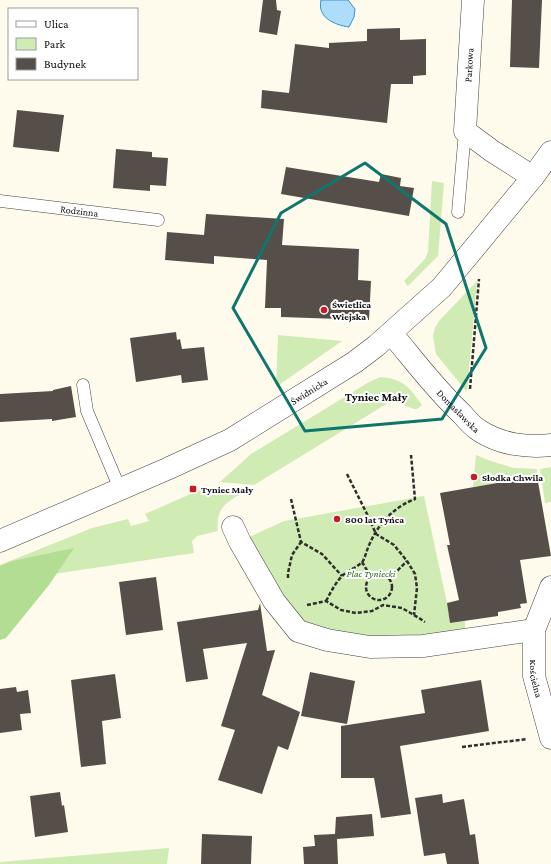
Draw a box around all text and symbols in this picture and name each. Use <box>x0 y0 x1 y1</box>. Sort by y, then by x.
legend <box>8 8 138 80</box>
text: Ulica <box>44 17 69 31</box>
text: Park <box>44 37 66 51</box>
street label: Parkowa <box>462 47 476 83</box>
text: Budynek <box>44 57 87 71</box>
street label: Rodzinna <box>60 203 99 218</box>
place label: Świetlica Wiejska <box>331 299 371 323</box>
marker: Świetlica Wiejska <box>319 305 329 315</box>
street label: Świdnicka <box>288 375 329 406</box>
street label: Domasławska <box>435 387 482 435</box>
district label: Tyniec Mały <box>345 390 407 404</box>
marker: Słodka Chwila <box>469 472 479 482</box>
place label: Słodka Chwila <box>482 472 543 483</box>
marker: Tyniec Mały <box>188 484 198 494</box>
place label: Tyniec Mały <box>201 484 253 495</box>
marker: 800 lat Tyńca <box>332 514 342 524</box>
place label: 800 lat Tyńca <box>345 514 404 525</box>
park label: Plac Tyniecki <box>346 568 396 579</box>
street label: Kościelna <box>528 660 545 699</box>

